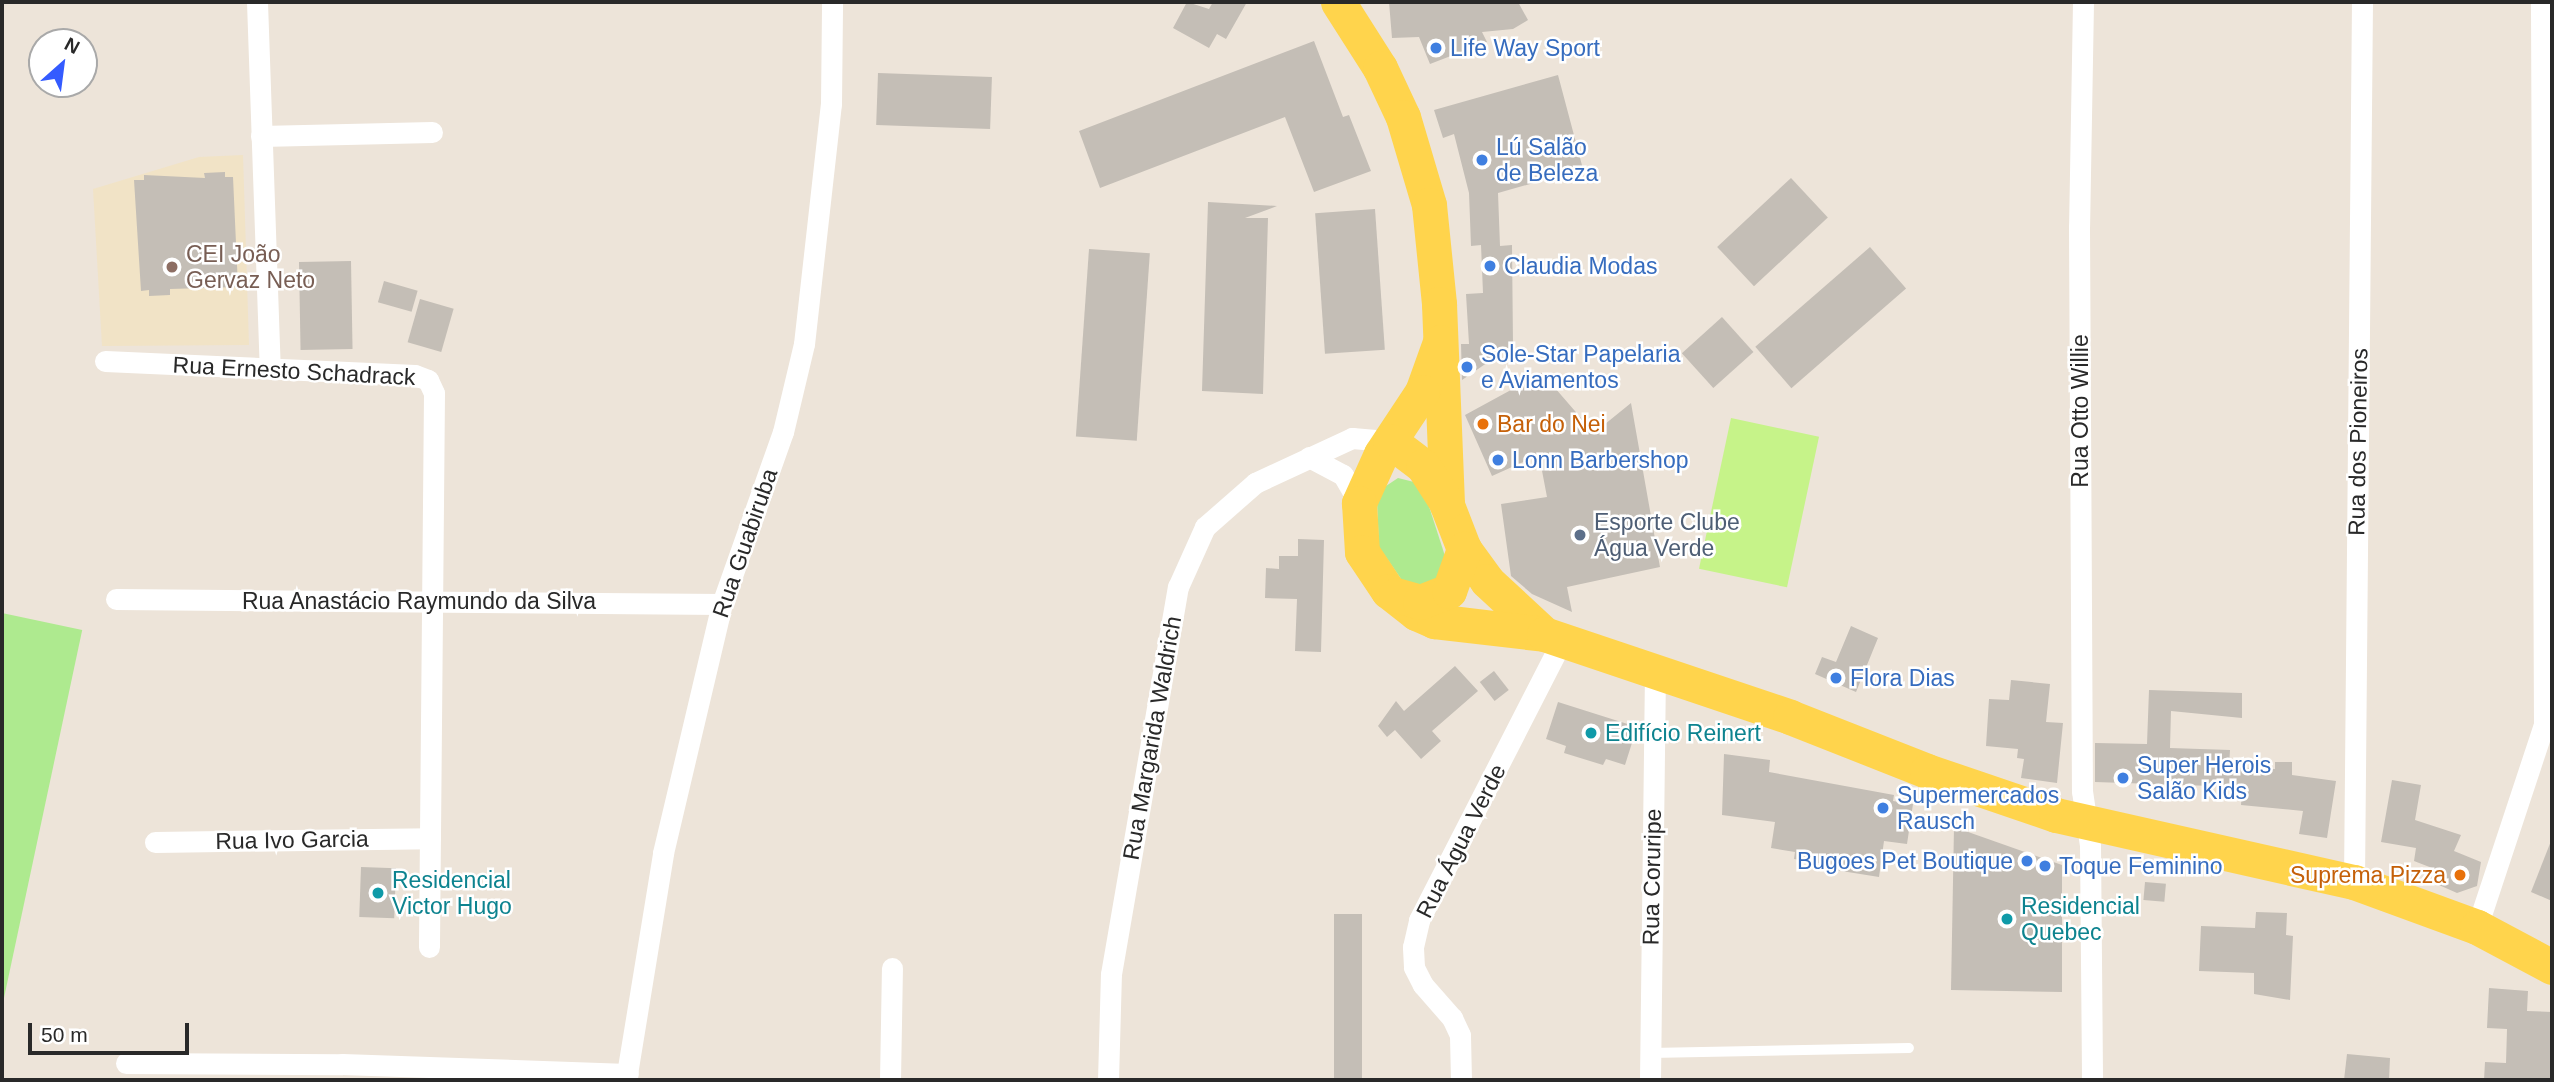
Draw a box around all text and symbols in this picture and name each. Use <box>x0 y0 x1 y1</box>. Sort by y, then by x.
north arrow <box>28 28 98 98</box>
text: N <box>61 33 83 58</box>
place label: Life Way Sport <box>1450 34 1600 62</box>
marker: Life Way Sport <box>1428 40 1444 56</box>
place label: Lú Salão de Beleza <box>1496 133 1598 187</box>
marker: Lú Salão de Beleza <box>1474 152 1490 168</box>
place label: CEI João Gervaz Neto <box>186 240 315 294</box>
place label: Claudia Modas <box>1504 252 1657 280</box>
marker: Claudia Modas <box>1482 258 1498 274</box>
marker: CEI João Gervaz Neto <box>164 259 180 275</box>
street label: Rua Otto Willie <box>2066 334 2094 488</box>
place label: Sole-Star Papelaria e Aviamentos <box>1481 340 1680 394</box>
street label: Rua dos Pioneiros <box>2343 348 2373 536</box>
street label: Rua Ernesto Schadrack <box>172 351 416 391</box>
marker: Sole-Star Papelaria e Aviamentos <box>1459 359 1475 375</box>
place label: Bar do Nei <box>1497 410 1606 438</box>
marker: Bar do Nei <box>1475 416 1491 432</box>
place label: Lonn Barbershop <box>1512 446 1688 474</box>
marker: Lonn Barbershop <box>1490 452 1506 468</box>
street label: Rua Guabiruba <box>707 465 783 621</box>
place label: Esporte Clube Água Verde <box>1594 508 1740 562</box>
marker: Esporte Clube Água Verde <box>1572 527 1588 543</box>
street label: Rua Anastácio Raymundo da Silva <box>241 587 597 615</box>
street label: Rua Margarida Waldrich <box>1117 614 1187 862</box>
place label: Flora Dias <box>1850 664 1955 692</box>
marker: Flora Dias <box>1828 670 1844 686</box>
place label: Edifício Reinert <box>1605 719 1761 747</box>
marker: Edifício Reinert <box>1583 725 1599 741</box>
place label: Super Herois Salão Kids <box>2137 751 2271 805</box>
street label: Rua Água Verde <box>1410 760 1512 922</box>
marker: Super Herois Salão Kids <box>2115 770 2131 786</box>
place label: Supermercados Rausch <box>1897 781 2059 835</box>
marker: Supermercados Rausch <box>1875 800 1891 816</box>
street label: Rua Coruripe <box>1637 808 1667 946</box>
street label: Rua Ivo Garcia <box>215 825 369 855</box>
place label: Bugoes Pet Boutique <box>1797 847 2013 875</box>
place label: Toque Feminino <box>2059 852 2223 880</box>
marker: Bugoes Pet Boutique <box>2019 853 2035 869</box>
marker: Toque Feminino <box>2037 858 2053 874</box>
place label: Suprema Pizza <box>2290 861 2446 889</box>
place label: Residencial Victor Hugo <box>392 866 512 920</box>
marker: Suprema Pizza <box>2452 867 2468 883</box>
marker: Residencial Victor Hugo <box>370 885 386 901</box>
place label: Residencial Quebec <box>2021 892 2140 946</box>
marker: Residencial Quebec <box>1999 911 2015 927</box>
scale bar <box>32 1009 192 1052</box>
text: 50 m <box>41 1023 88 1046</box>

